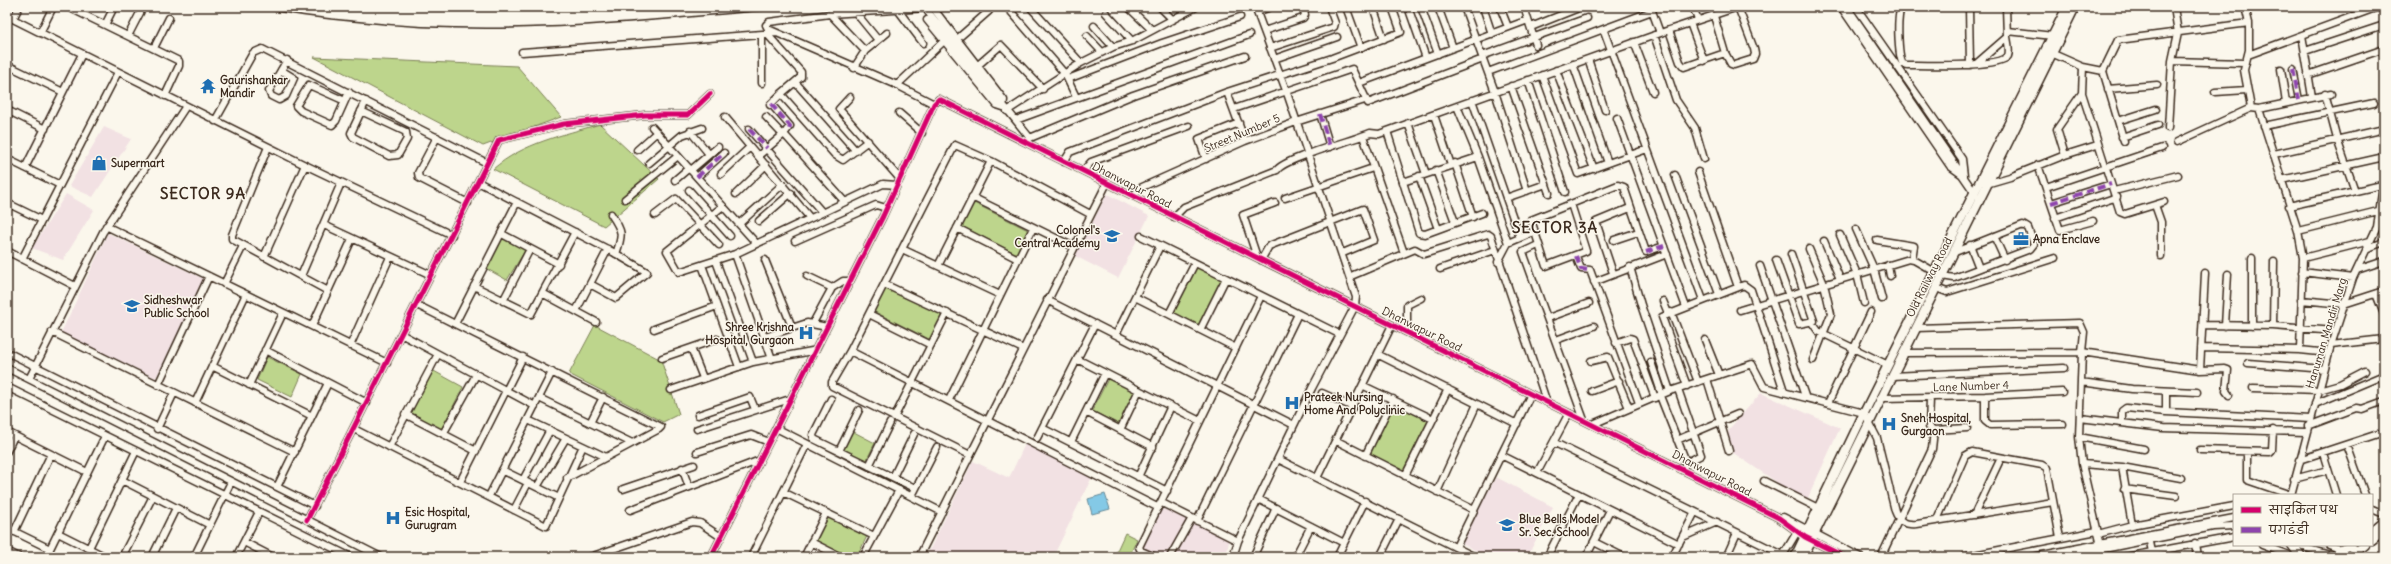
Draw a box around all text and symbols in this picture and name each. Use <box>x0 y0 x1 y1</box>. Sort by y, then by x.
place label: Gaurishankar Mandir <box>220 73 288 100</box>
temple icon: Gaurishankar Mandir <box>199 77 217 95</box>
street label: Street Number 5 <box>1202 111 1282 155</box>
shop icon: Supermart <box>90 154 108 172</box>
place label: Supermart <box>111 156 165 171</box>
street label: Dhanwapur Road <box>1090 159 1175 211</box>
district label: SECTOR 9A <box>160 184 246 203</box>
district label: SECTOR 3A <box>1512 218 1598 237</box>
place label: Colonel's Central Academy <box>1014 223 1100 251</box>
school or university icon: Colonel's Central Academy <box>1103 227 1121 245</box>
office icon: Apna Enclave <box>2012 230 2030 248</box>
place label: Apna Enclave <box>2033 232 2100 247</box>
street label: Old Railway Road <box>1903 234 1955 319</box>
street label: Hanuman Mandir Marg <box>2302 276 2350 390</box>
place label: Sidheshwar Public School <box>144 293 209 320</box>
school or university icon: Sidheshwar Public School <box>123 297 141 315</box>
street label: Dhanwapur Road <box>1380 304 1465 355</box>
place label: Shree Krishna Hospital, Gurgaon <box>705 320 795 348</box>
hospital icon: Shree Krishna Hospital, Gurgaon <box>797 324 815 342</box>
street label: Lane Number 4 <box>1933 378 2009 394</box>
place label: Prateek Nursing Home And Polyclinic <box>1304 390 1405 418</box>
hospital icon: Prateek Nursing Home And Polyclinic <box>1283 394 1301 412</box>
place label: Sneh Hospital, Gurgaon <box>1901 411 1971 439</box>
hospital icon: Sneh Hospital, Gurgaon <box>1880 415 1898 433</box>
street label: Dhanwapur Road <box>1670 447 1755 499</box>
legend <box>2233 494 2373 546</box>
text: साइकिल पथ <box>2268 501 2339 517</box>
place label: Esic Hospital, Gurugram <box>405 505 470 533</box>
hospital icon: Esic Hospital, Gurugram <box>384 509 402 527</box>
place label: Blue Bells Model Sr. Sec. School <box>1519 512 1599 539</box>
school or university icon: Blue Bells Model Sr. Sec. School <box>1498 516 1516 534</box>
text: पगडंडी <box>2268 521 2310 537</box>

